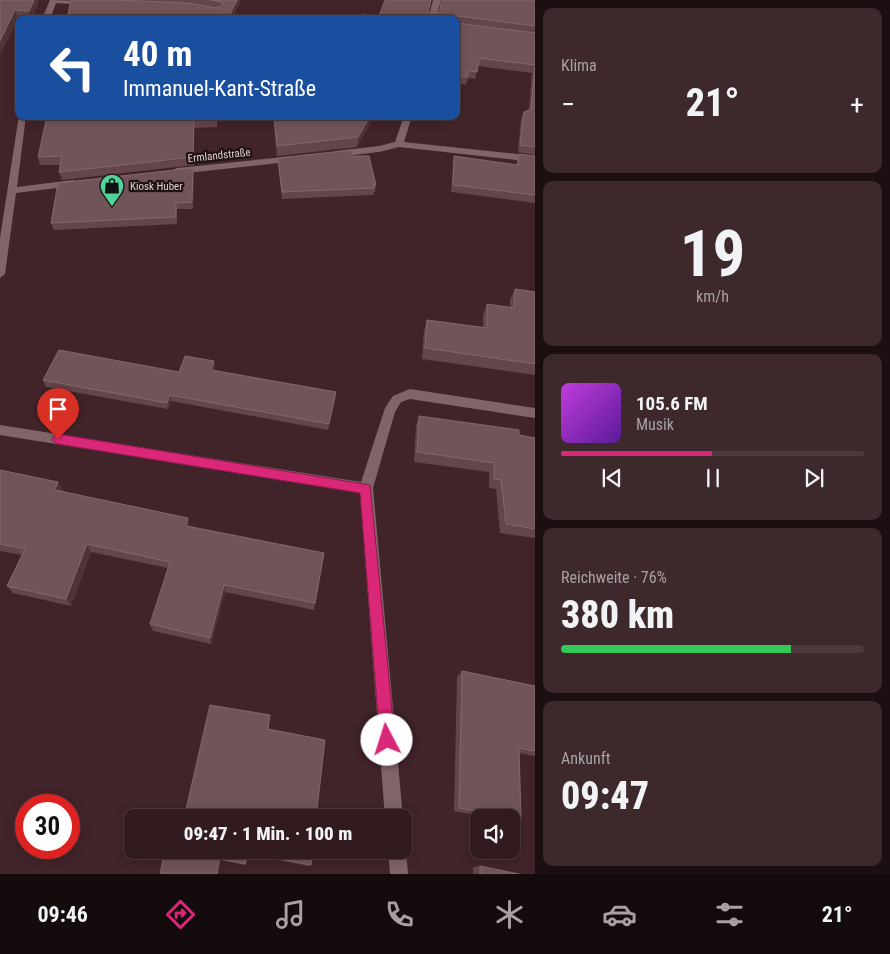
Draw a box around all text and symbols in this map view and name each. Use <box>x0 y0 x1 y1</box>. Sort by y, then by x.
text: 40 m <box>123 34 192 75</box>
icon: left <box>40 35 105 100</box>
text: Klima <box>561 56 597 75</box>
text: Immanuel-Kant-Straße <box>123 76 316 101</box>
text: 21° <box>686 81 739 125</box>
text: − <box>561 88 575 121</box>
text: + <box>850 88 864 121</box>
street label: Ermlandstraße <box>187 146 251 165</box>
shop icon: Kiosk Huber <box>99 173 125 207</box>
place label: Kiosk Huber <box>130 180 183 193</box>
text: 19 <box>680 216 745 292</box>
text: km/h <box>696 287 729 306</box>
pin <box>37 388 79 439</box>
text: 105.6 FM <box>636 392 708 415</box>
icon: arrive <box>44 395 72 423</box>
text: Musik <box>636 415 674 434</box>
icon: previous <box>598 464 626 492</box>
icon: pause <box>699 464 727 492</box>
icon: next <box>800 464 828 492</box>
text: Reichweite · 76% <box>561 568 667 587</box>
text: 380 km <box>561 593 674 637</box>
position arrow <box>360 713 412 765</box>
text: Ankunft <box>561 749 610 768</box>
text: 09:47 <box>561 774 649 818</box>
speed limit sign: 30 <box>15 794 80 859</box>
map controls <box>470 809 520 859</box>
button: sound <box>470 809 520 859</box>
text: 09:47 · 1 Min. · 100 m <box>184 822 352 845</box>
icon: directions <box>163 897 198 932</box>
icon: music <box>273 897 308 932</box>
icon: phone <box>382 897 417 932</box>
icon: climate <box>492 897 527 932</box>
icon: car <box>602 897 637 932</box>
icon: filters <box>712 897 747 932</box>
text: 09:46 <box>37 902 88 927</box>
text: 21° <box>822 902 853 927</box>

